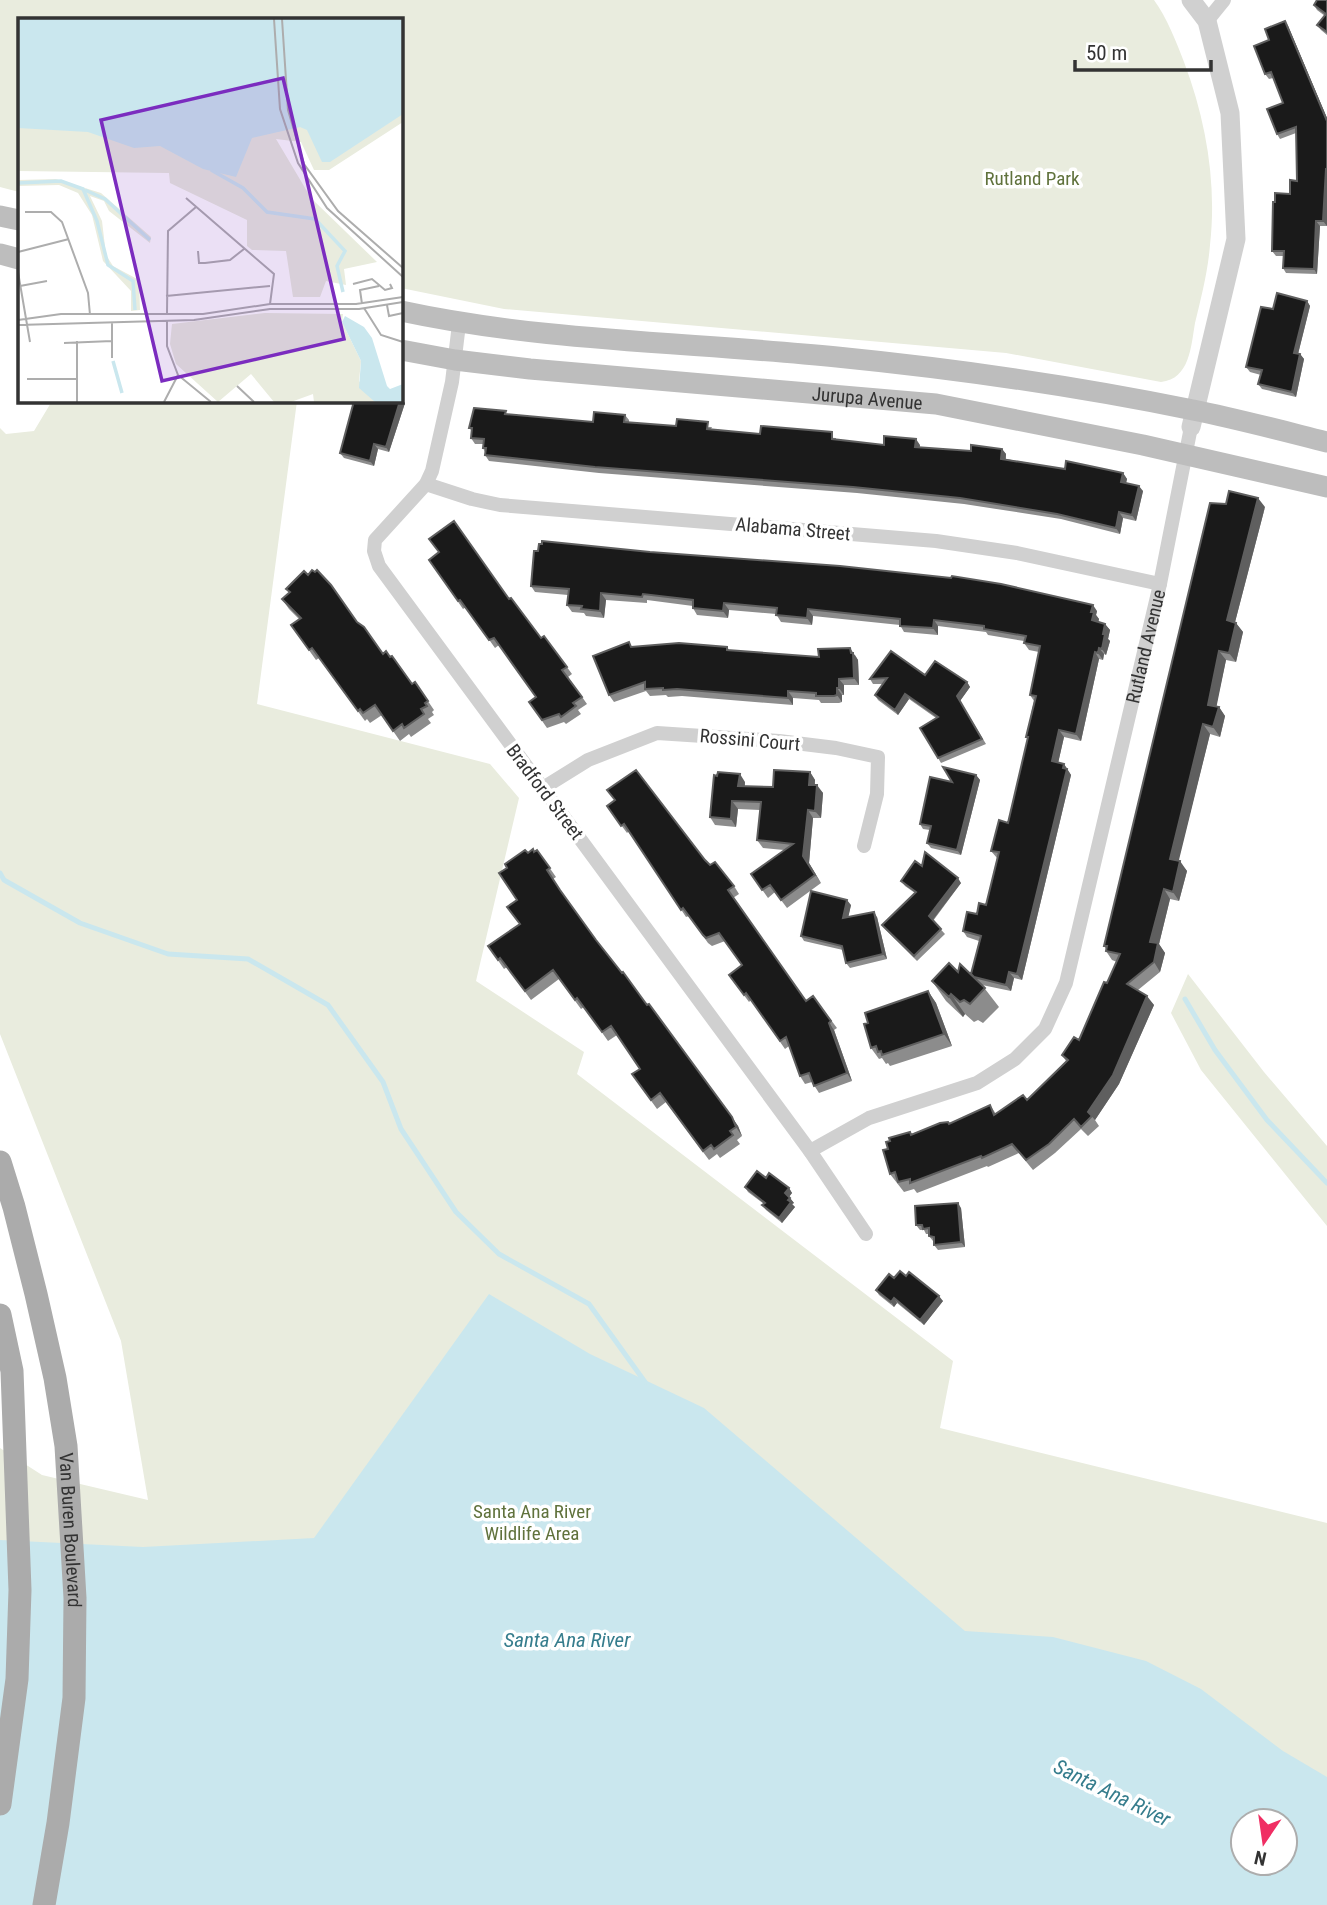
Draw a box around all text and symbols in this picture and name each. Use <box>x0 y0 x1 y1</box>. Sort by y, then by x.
inset map <box>18 18 402 402</box>
scale bar <box>1075 28 1212 72</box>
text: 50 m <box>1086 41 1127 65</box>
park label: Rutland Park <box>984 167 1080 190</box>
street label: Jurupa Avenue <box>811 382 924 414</box>
street label: Alabama Street <box>735 513 851 545</box>
street label: Rutland Avenue <box>1121 587 1170 705</box>
street label: Rossini Court <box>699 724 801 756</box>
street label: Bradford Street <box>502 740 588 844</box>
street label: Van Buren Boulevard <box>55 1452 86 1607</box>
park label: Santa Ana River Wildlife Area <box>473 1500 591 1545</box>
water label: Santa Ana River <box>504 1628 631 1652</box>
water label: Santa Ana River <box>1050 1754 1175 1832</box>
north arrow <box>1229 1807 1299 1877</box>
text: N <box>1252 1846 1269 1871</box>

